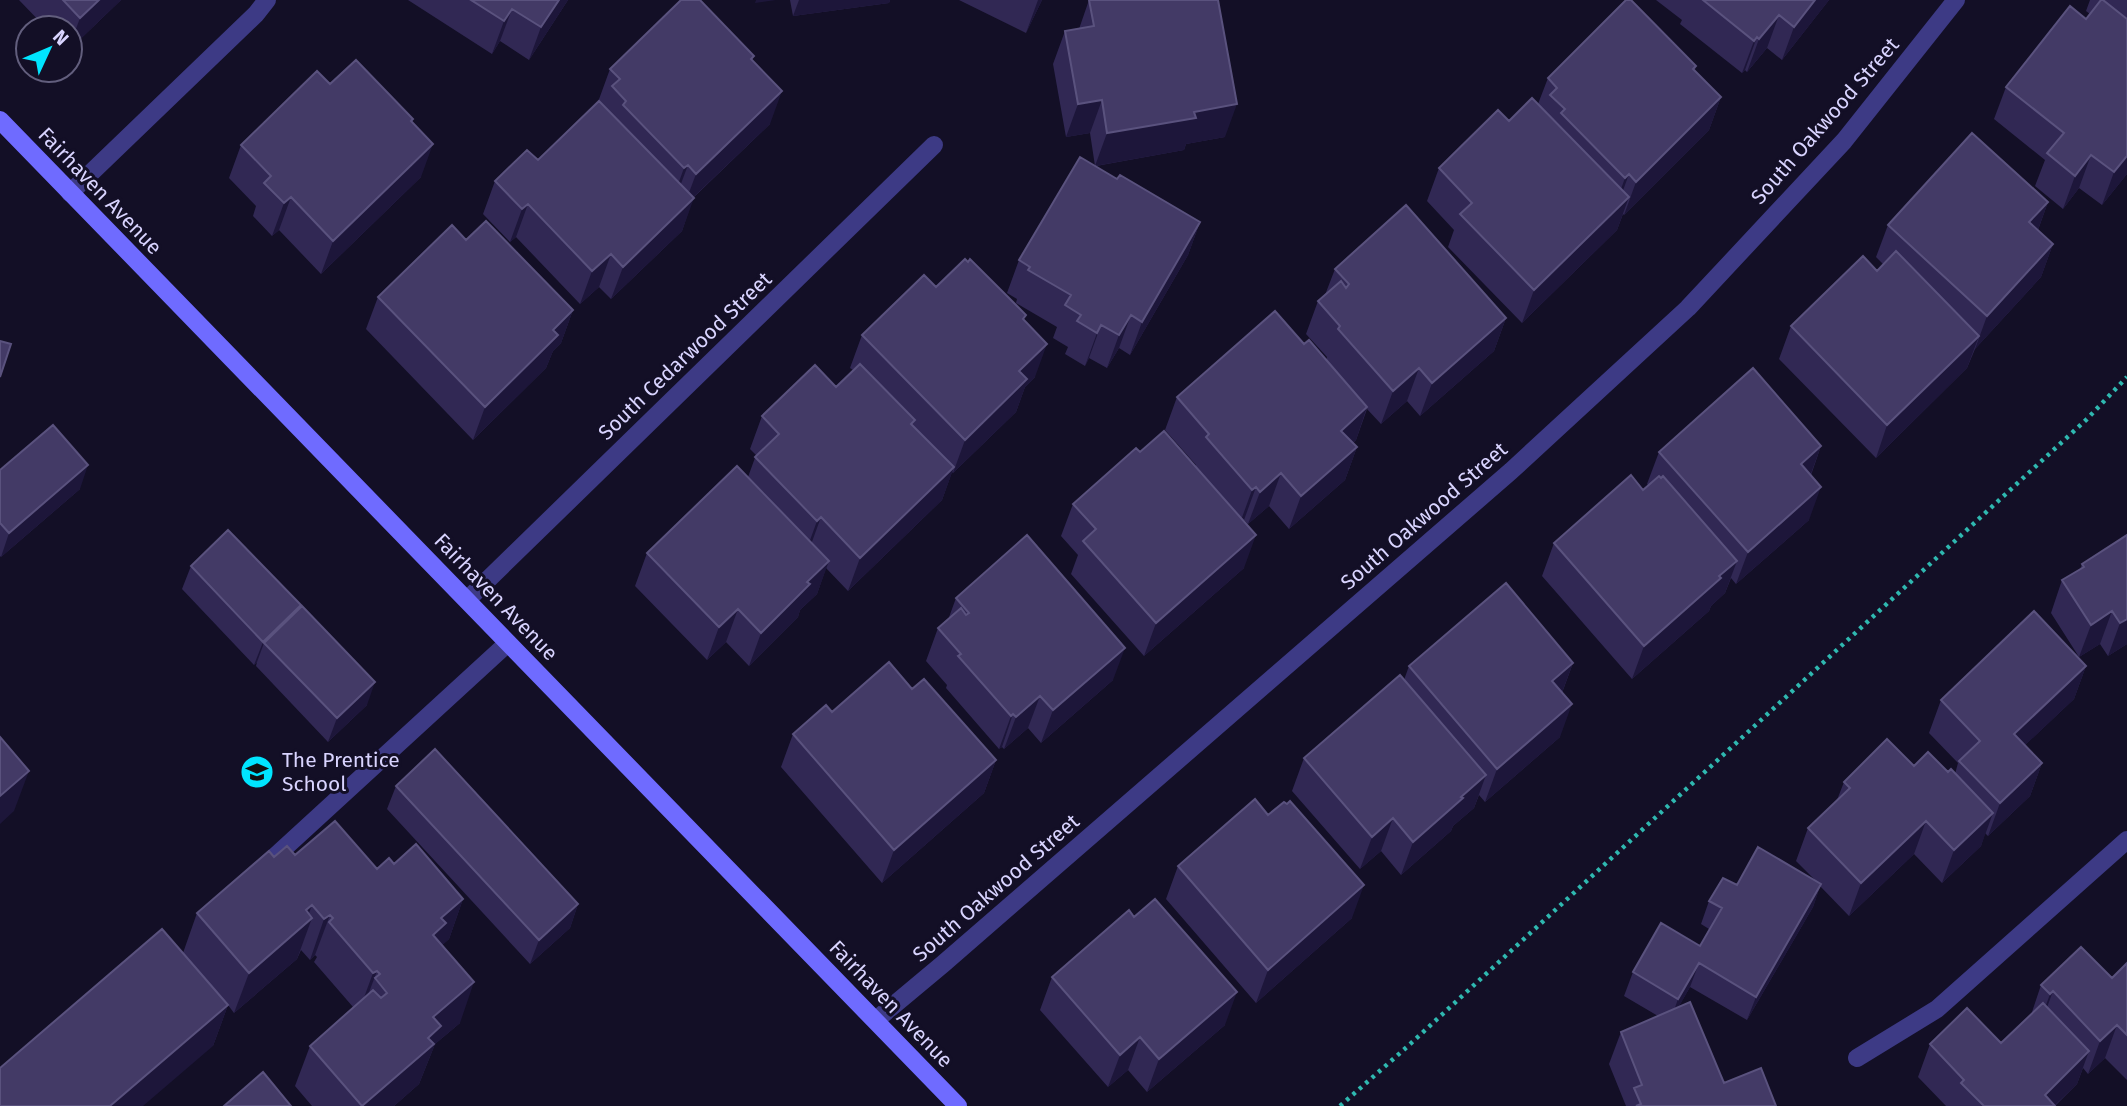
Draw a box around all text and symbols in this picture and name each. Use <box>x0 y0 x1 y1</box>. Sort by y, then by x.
north arrow <box>14 14 84 84</box>
text: N <box>48 25 74 50</box>
street label: South Oakwood Street <box>1745 32 1905 210</box>
street label: Fairhaven Avenue <box>33 122 167 260</box>
street label: South Cedarwood Street <box>593 266 777 446</box>
street label: South Oakwood Street <box>1335 436 1513 596</box>
street label: Fairhaven Avenue <box>429 528 563 666</box>
place label: The Prentice School <box>282 747 400 797</box>
school or university icon: The Prentice School <box>238 753 276 791</box>
street label: South Oakwood Street <box>907 808 1085 968</box>
street label: Fairhaven Avenue <box>824 935 958 1073</box>

